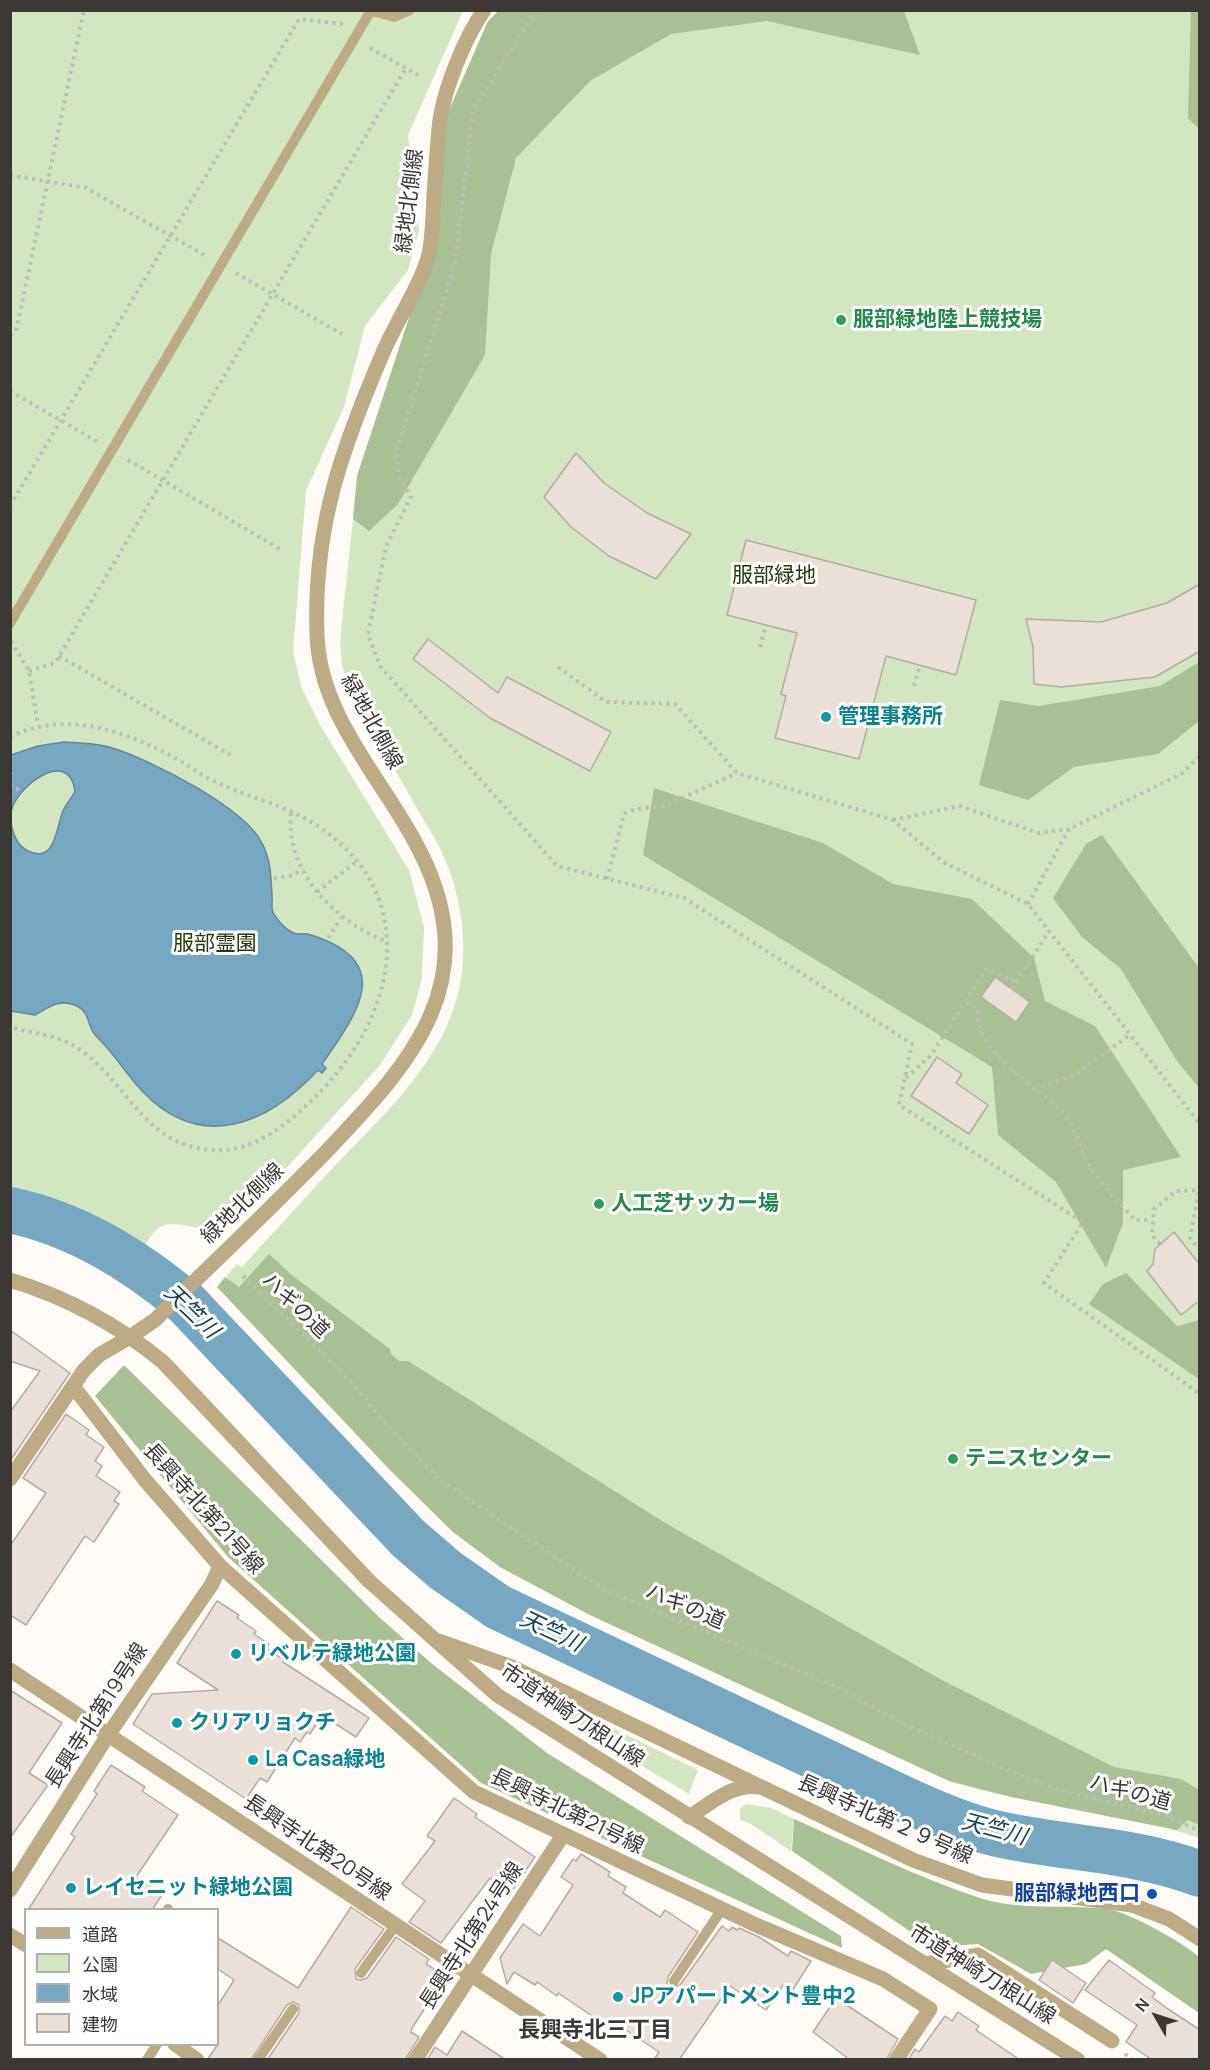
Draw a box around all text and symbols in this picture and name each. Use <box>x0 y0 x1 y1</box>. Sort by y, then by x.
street label: 緑地北側線 <box>391 147 429 255</box>
place label: 服部緑地陸上競技場 <box>853 307 1042 333</box>
marker: 服部緑地陸上競技場 <box>834 313 848 327</box>
park label: 服部緑地 <box>732 563 816 589</box>
street label: 緑地北側線 <box>335 670 407 774</box>
place label: 管理事務所 <box>838 704 943 730</box>
marker: 管理事務所 <box>819 710 833 724</box>
park label: 服部霊園 <box>173 931 257 957</box>
street label: 緑地北側線 <box>196 1158 290 1250</box>
place label: 人工芝サッカー場 <box>611 1191 779 1217</box>
marker: 人工芝サッカー場 <box>592 1197 606 1211</box>
street label: ハギの道 <box>256 1268 334 1344</box>
water label: 天竺川 <box>158 1280 224 1344</box>
street label: 長興寺北第21号線 <box>138 1438 268 1580</box>
place label: テニスセンター <box>965 1446 1112 1472</box>
marker: テニスセンター <box>946 1452 960 1466</box>
street label: ハギの道 <box>641 1579 729 1635</box>
water label: 天竺川 <box>516 1606 586 1658</box>
street label: 長興寺北第19号線 <box>41 1639 153 1793</box>
place label: リベルテ緑地公園 <box>248 1641 416 1667</box>
marker: リベルテ緑地公園 <box>229 1647 243 1661</box>
street label: 市道神崎刀根山線 <box>495 1659 649 1773</box>
place label: クリアリョクチ <box>189 1710 336 1736</box>
marker: クリアリョクチ <box>170 1716 184 1730</box>
place label: La Casa緑地 <box>265 1747 386 1773</box>
marker: La Casa緑地 <box>246 1753 260 1767</box>
street label: 長興寺北第21号線 <box>486 1764 648 1860</box>
street label: 長興寺北第２９号線 <box>794 1770 976 1870</box>
street label: ハギの道 <box>1086 1770 1174 1816</box>
street label: 長興寺北第20号線 <box>239 1790 395 1906</box>
water label: 天竺川 <box>959 1809 1029 1851</box>
street label: 長興寺北第24号線 <box>415 1857 529 2015</box>
place label: レイセニット緑地公園 <box>83 1875 293 1901</box>
marker: レイセニット緑地公園 <box>64 1881 78 1895</box>
place label: 服部緑地西口 <box>1014 1881 1140 1907</box>
marker: 服部緑地西口 <box>1145 1887 1159 1901</box>
legend <box>24 1908 219 2046</box>
street label: 市道神崎刀根山線 <box>904 1920 1060 2030</box>
text: 道路 <box>82 1922 118 1946</box>
text: 公園 <box>82 1952 118 1976</box>
text: 水域 <box>82 1982 118 2006</box>
place label: JPアパートメント豊中2 <box>630 1984 855 2010</box>
north arrow <box>1126 1986 1186 2046</box>
marker: JPアパートメント豊中2 <box>611 1990 625 2004</box>
text: N <box>1130 1993 1154 2016</box>
text: 建物 <box>82 2012 118 2036</box>
district label: 長興寺北三丁目 <box>518 2018 672 2044</box>

